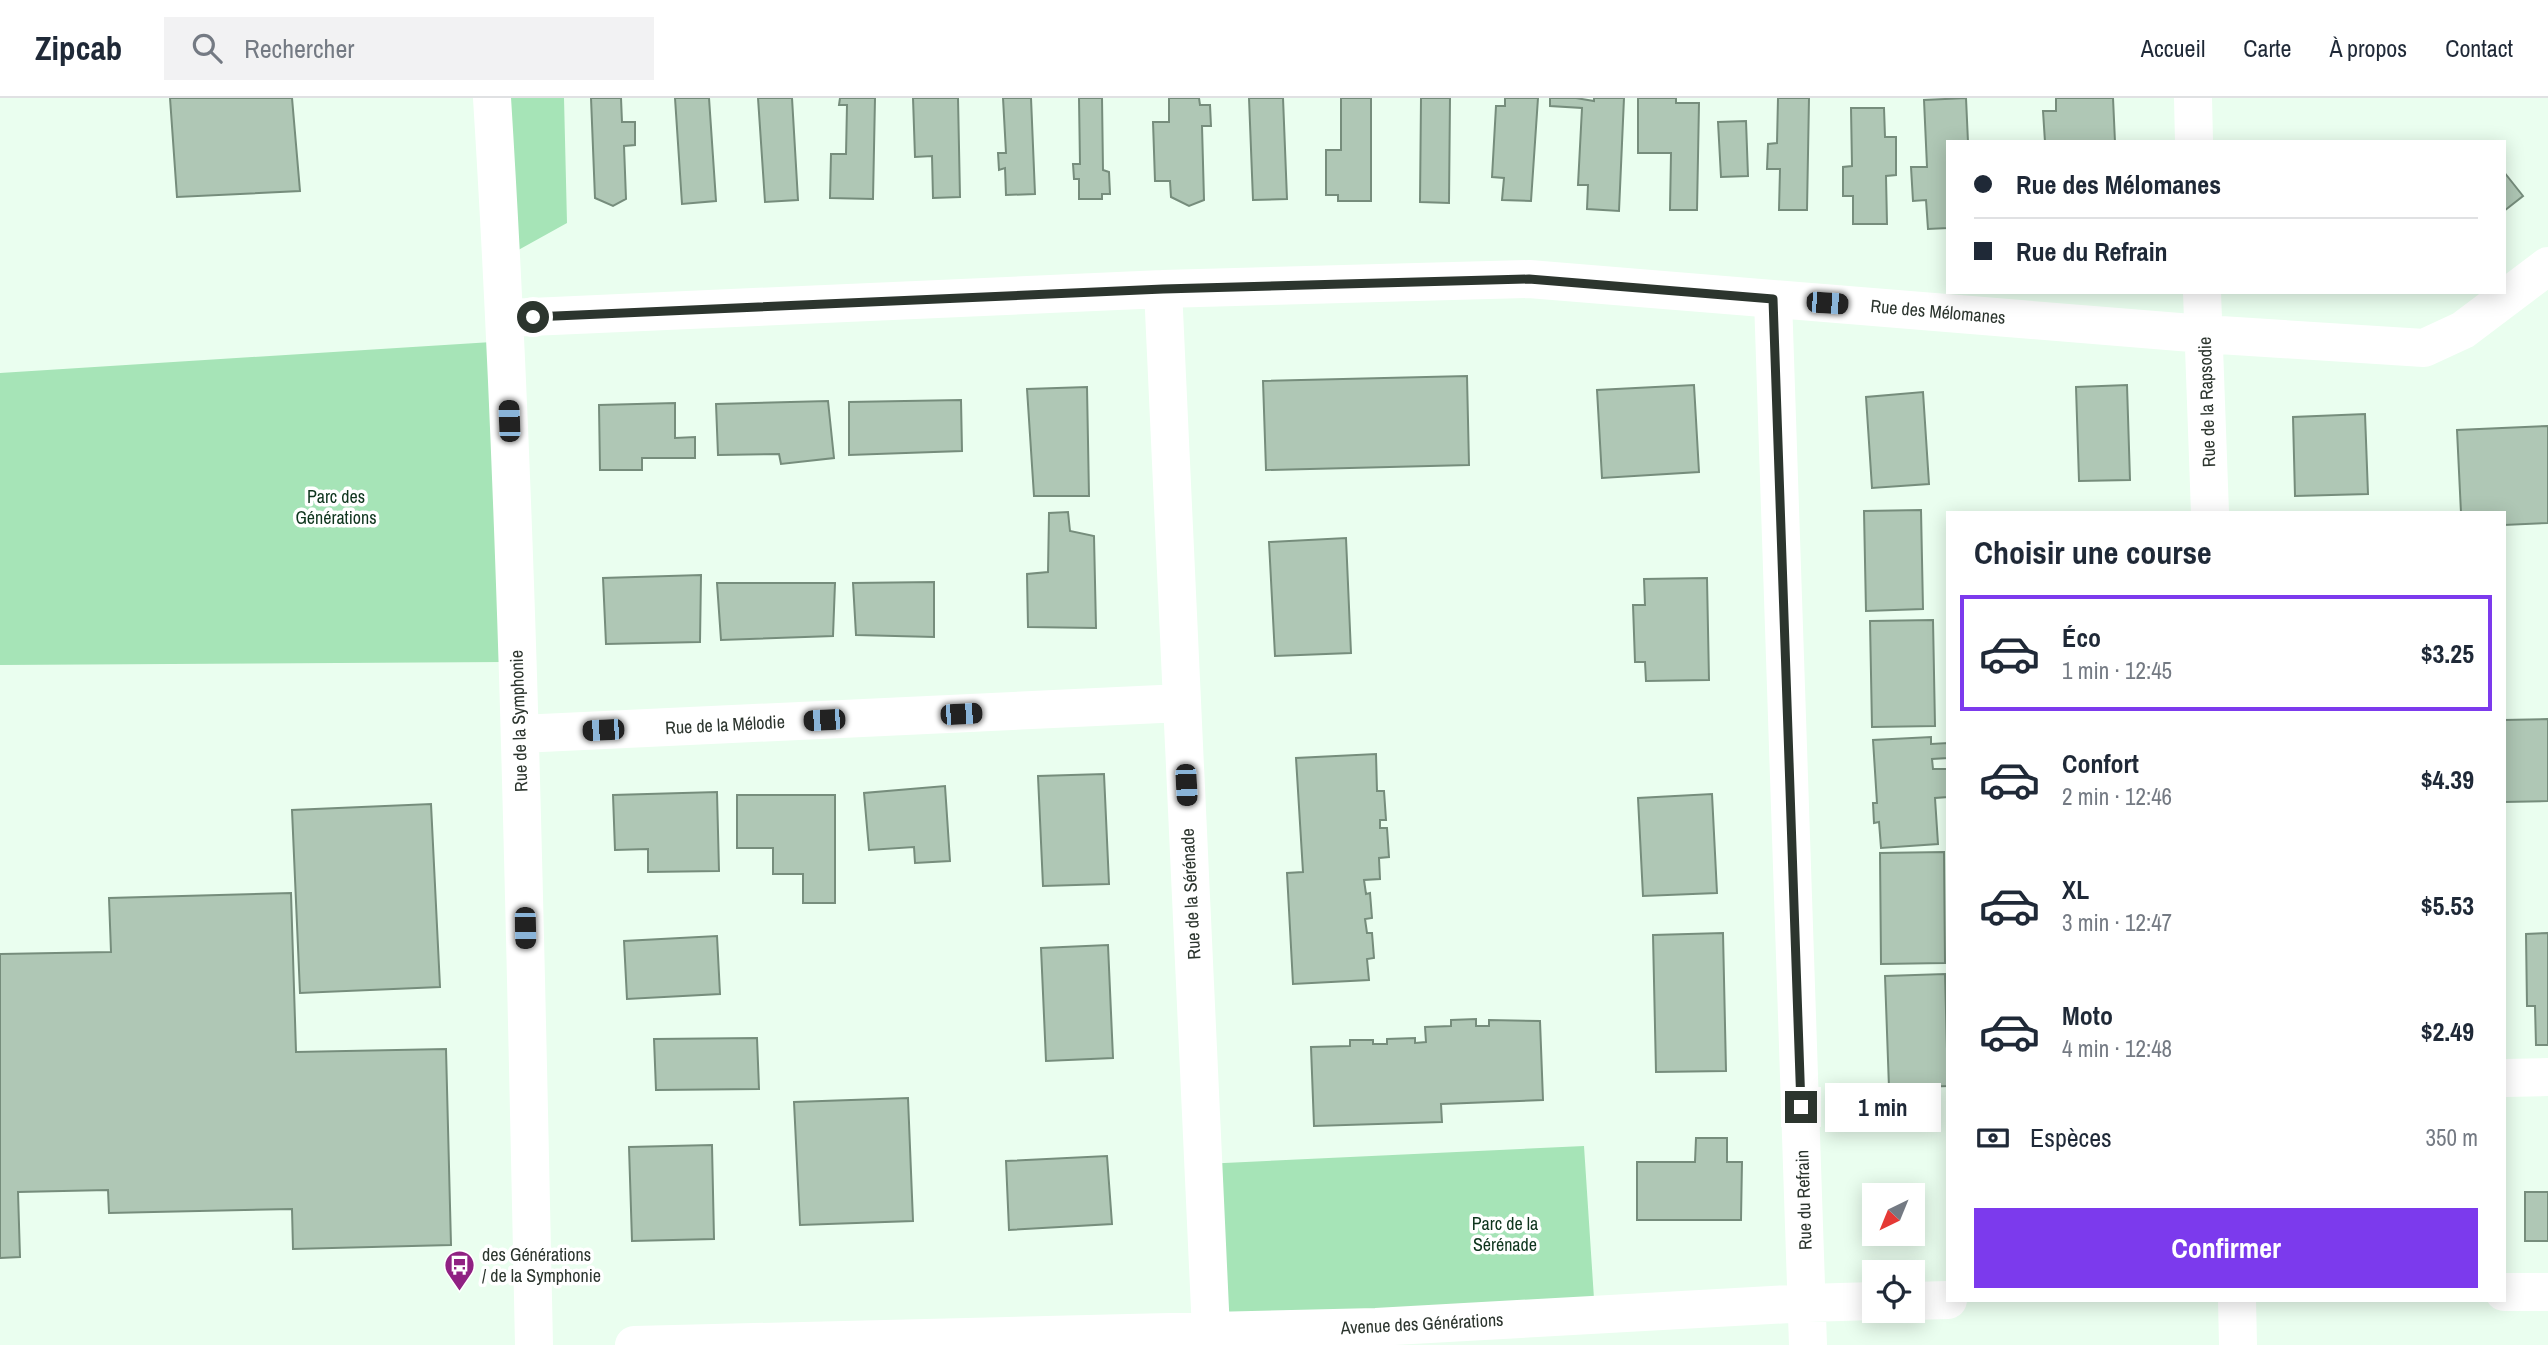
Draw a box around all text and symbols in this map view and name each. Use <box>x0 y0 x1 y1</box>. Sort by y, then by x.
search box <box>164 17 654 80</box>
text: Zipcab <box>35 26 122 70</box>
icon: search <box>188 29 226 67</box>
text: Rechercher <box>244 31 354 66</box>
text: Accueil <box>2141 32 2205 64</box>
text: Carte <box>2243 32 2291 64</box>
text: À propos <box>2329 32 2407 64</box>
text: Contact <box>2445 32 2513 64</box>
text: Rue des Mélomanes <box>2016 167 2221 202</box>
text: Rue du Refrain <box>2016 234 2168 269</box>
car <box>1806 291 1849 315</box>
street label: Rue des Mélomanes <box>1870 293 2007 330</box>
route start <box>517 301 549 333</box>
street label: Rue de la Rapsodie <box>2192 336 2221 468</box>
car <box>498 400 521 442</box>
park label: Parc des Générations <box>295 484 377 530</box>
text: Choisir une course <box>1974 531 2212 574</box>
text: Éco <box>2062 620 2101 655</box>
icon: car <box>1978 622 2041 685</box>
text: $3.25 <box>2421 636 2474 671</box>
street label: Rue de la Symphonie <box>504 650 533 792</box>
text: 1 min · 12:45 <box>2062 655 2172 686</box>
car <box>940 702 983 726</box>
car <box>803 708 846 732</box>
street label: Rue de la Mélodie <box>665 709 785 740</box>
car <box>582 718 625 742</box>
text: Confort <box>2062 746 2139 781</box>
icon: car <box>1978 748 2041 811</box>
text: $4.39 <box>2421 762 2474 797</box>
car <box>1175 763 1198 807</box>
text: 2 min · 12:46 <box>2062 781 2172 812</box>
street label: Rue de la Sérénade <box>1175 828 1206 960</box>
text: XL <box>2062 872 2089 907</box>
icon: car <box>1978 874 2041 937</box>
text: $5.53 <box>2421 888 2474 923</box>
car <box>515 907 536 949</box>
text: 3 min · 12:47 <box>2062 907 2172 938</box>
text: Moto <box>2062 998 2113 1033</box>
icon: car <box>1978 1000 2041 1063</box>
text: $2.49 <box>2421 1014 2474 1049</box>
text: 4 min · 12:48 <box>2062 1033 2172 1064</box>
callout: 1 min <box>1826 1082 1941 1132</box>
route end <box>1785 1091 1817 1123</box>
text: 1 min <box>1858 1092 1908 1123</box>
icon: cash <box>1974 1119 2012 1157</box>
text: Espèces <box>2030 1120 2112 1155</box>
text: 350 m <box>2426 1122 2478 1153</box>
street label: Rue du Refrain <box>1789 1150 1818 1250</box>
north arrow <box>1862 1183 1925 1246</box>
map controls <box>1862 1183 1925 1323</box>
button: Confirmer <box>1974 1208 2478 1288</box>
park label: Parc de la Sérénade <box>1472 1211 1538 1257</box>
place label: des Générations / de la Symphonie <box>482 1242 601 1288</box>
bus stop icon: des Générations / de la Symphonie <box>442 1248 476 1292</box>
button: locate <box>1862 1260 1925 1323</box>
street label: Avenue des Générations <box>1339 1307 1504 1340</box>

